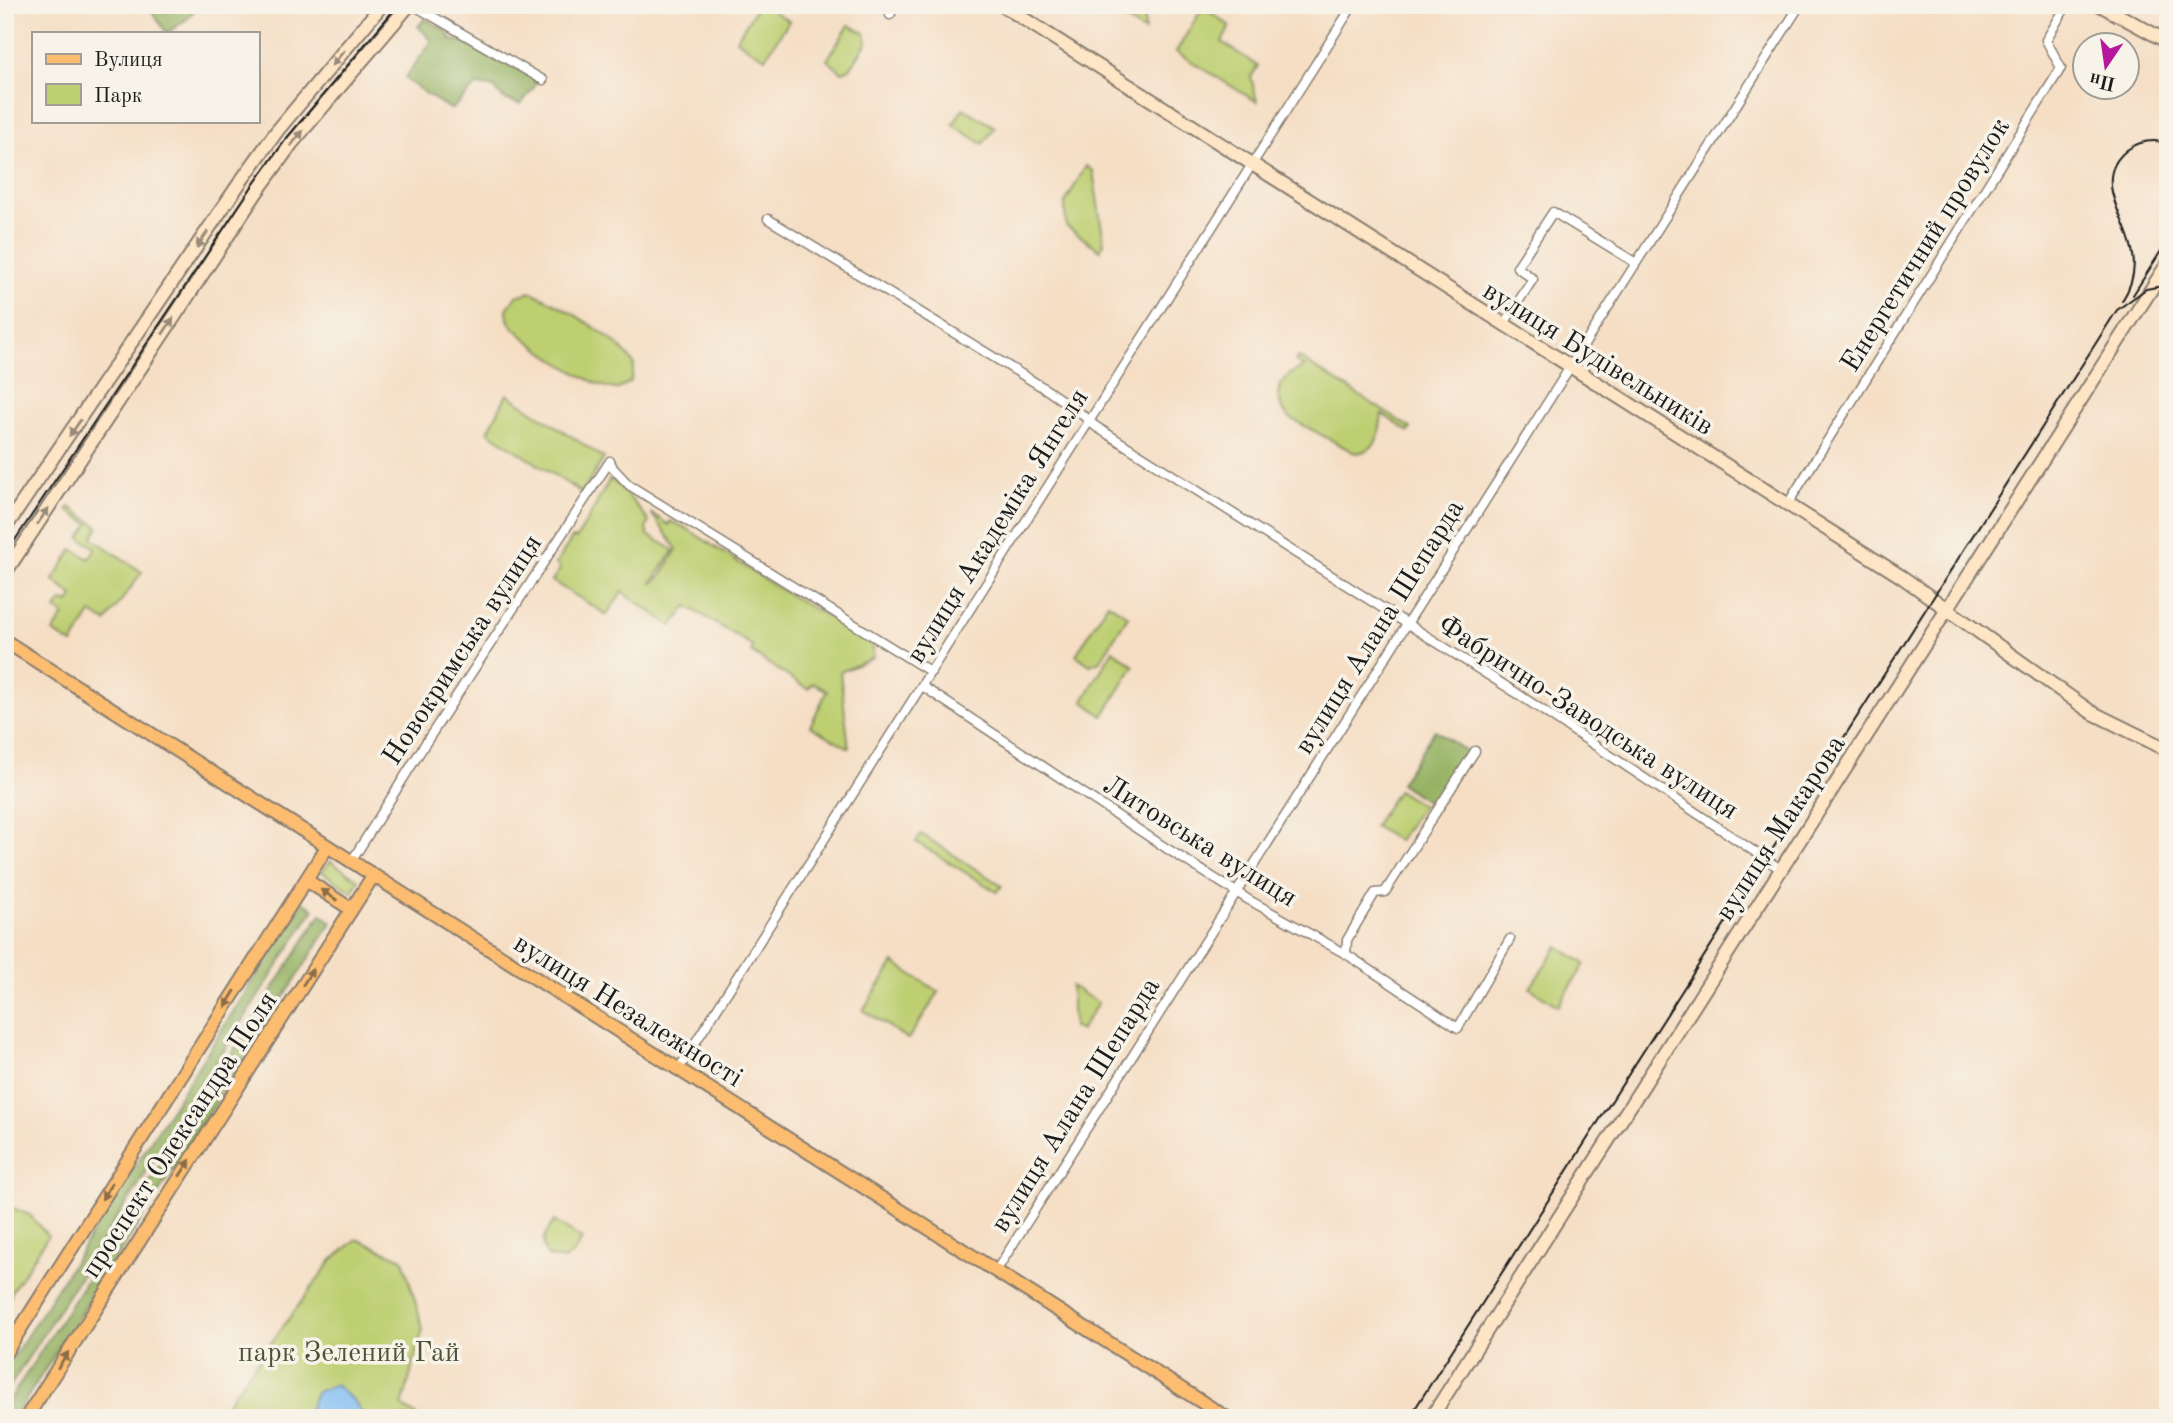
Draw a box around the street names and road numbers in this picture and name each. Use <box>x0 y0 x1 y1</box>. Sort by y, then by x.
street label: Енергетичний провулок <box>1837 114 2016 378</box>
street label: вулиця Будівельників <box>1477 277 1718 442</box>
street label: вулиця Академіка Янгеля <box>903 385 1095 669</box>
street label: вулиця Алана Шепарда <box>1291 495 1470 760</box>
street label: Новокримська вулиця <box>379 530 548 771</box>
street label: Фабрично-Заводська вулиця <box>1432 611 1742 826</box>
street label: вулиця Макарова <box>1711 731 1852 926</box>
street label: Литовська вулиця <box>1098 772 1301 913</box>
street label: вулиця Незалежності <box>508 930 747 1093</box>
street label: вулиця Алана Шепарда <box>987 973 1166 1238</box>
street label: проспект Олександра Поля <box>78 988 283 1284</box>

